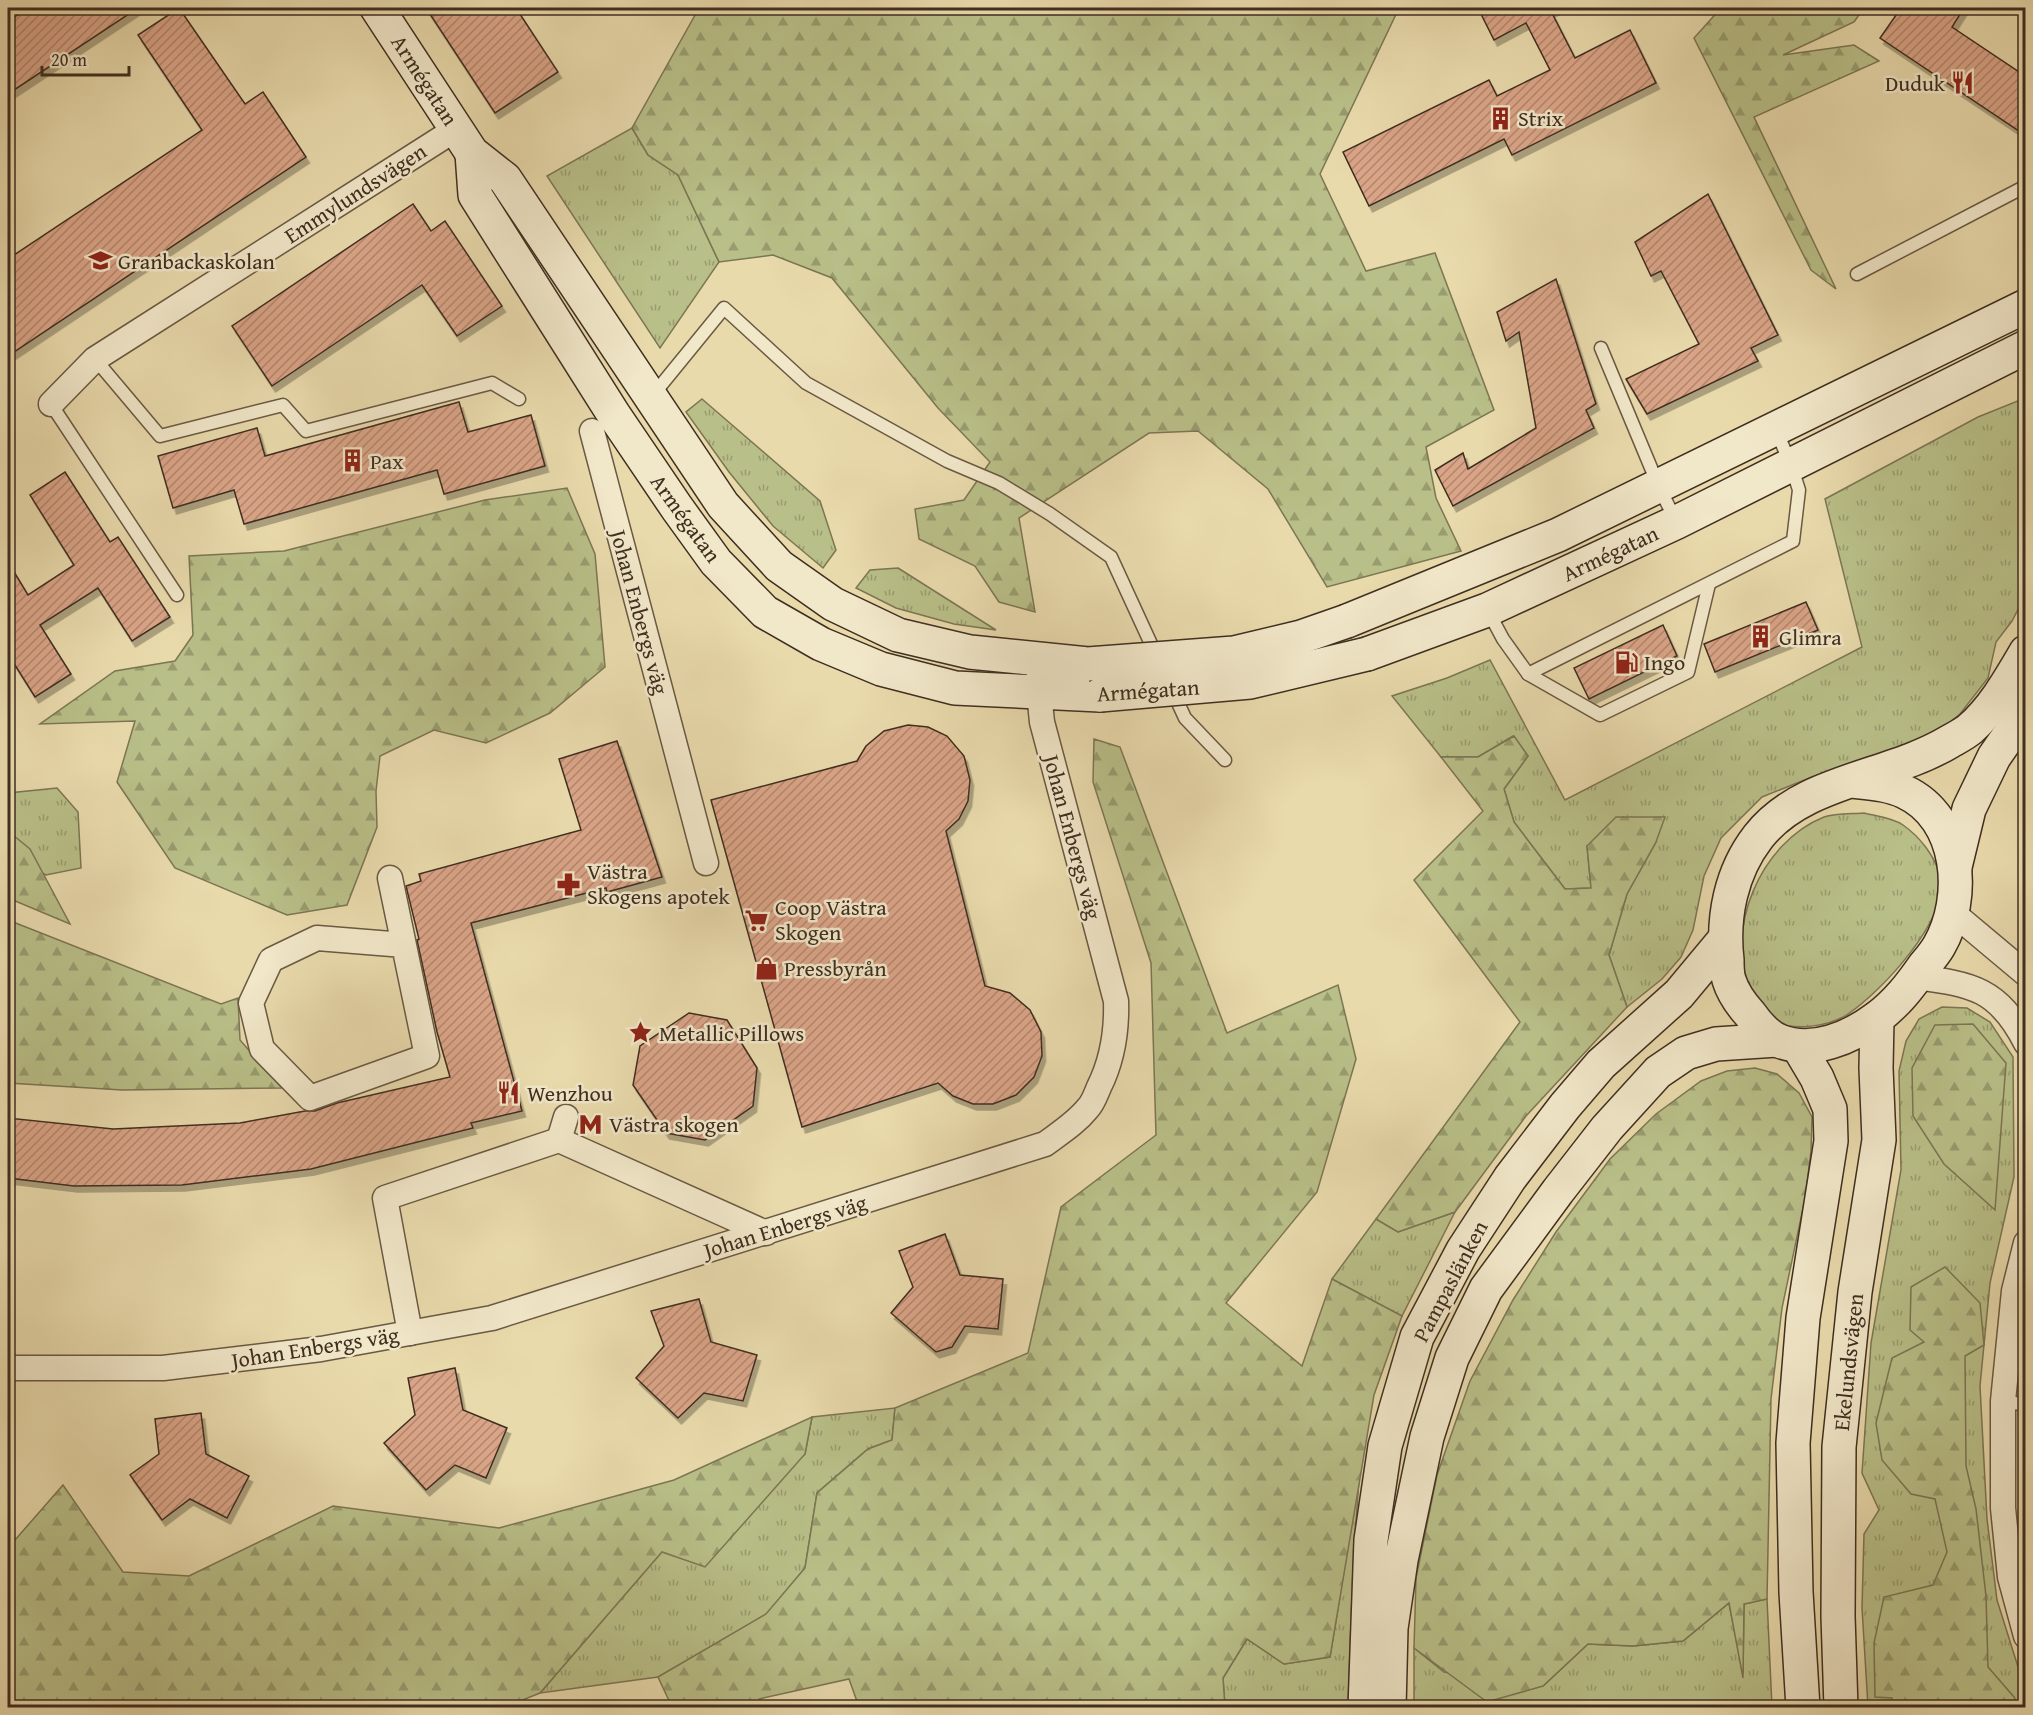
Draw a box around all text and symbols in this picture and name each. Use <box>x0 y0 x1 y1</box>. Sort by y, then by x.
street label: Armégatan <box>384 28 467 132</box>
scale bar <box>42 39 129 77</box>
text: 20 m <box>51 46 87 73</box>
place label: Duduk <box>1885 67 1946 99</box>
restaurant icon: Duduk <box>1950 70 1976 96</box>
place label: Strix <box>1518 102 1564 134</box>
building icon: Strix <box>1487 105 1513 131</box>
street label: Emmylundsvägen <box>278 135 433 251</box>
place label: Granbackaskolan <box>118 245 276 277</box>
school or university icon: Granbackaskolan <box>87 248 113 274</box>
place label: Pax <box>370 445 404 477</box>
building icon: Pax <box>339 448 365 474</box>
street label: Armégatan <box>643 467 729 569</box>
street label: Armégatan <box>1557 517 1664 589</box>
street label: Johan Enbergs väg <box>602 523 677 698</box>
place label: Glimra <box>1779 621 1842 653</box>
building icon: Glimra <box>1748 624 1774 650</box>
place label: Ingo <box>1644 646 1685 678</box>
fuel station icon: Ingo <box>1613 649 1639 675</box>
street label: Armégatan <box>1096 670 1201 710</box>
street label: Johan Enbergs väg <box>1035 748 1110 923</box>
place label: Västra Skogens apotek <box>587 855 730 912</box>
pharmacy icon: Västra Skogens apotek <box>556 871 582 897</box>
place label: Coop Västra Skogen <box>775 891 887 948</box>
supermarket icon: Coop Västra Skogen <box>744 907 770 933</box>
place label: Pressbyrån <box>784 952 887 984</box>
shop icon: Pressbyrån <box>753 955 779 981</box>
place label: Metallic Pillows <box>659 1017 804 1049</box>
place icon: Metallic Pillows <box>628 1020 654 1046</box>
place label: Wenzhou <box>527 1077 613 1109</box>
restaurant icon: Wenzhou <box>496 1080 522 1106</box>
place label: Västra skogen <box>609 1108 739 1140</box>
metro station icon: Västra skogen <box>578 1111 604 1137</box>
street label: Johan Enbergs väg <box>697 1186 871 1267</box>
street label: Pampaslänken <box>1405 1214 1496 1347</box>
street label: Ekelundsvägen <box>1825 1291 1871 1432</box>
street label: Johan Enbergs väg <box>226 1318 401 1377</box>

